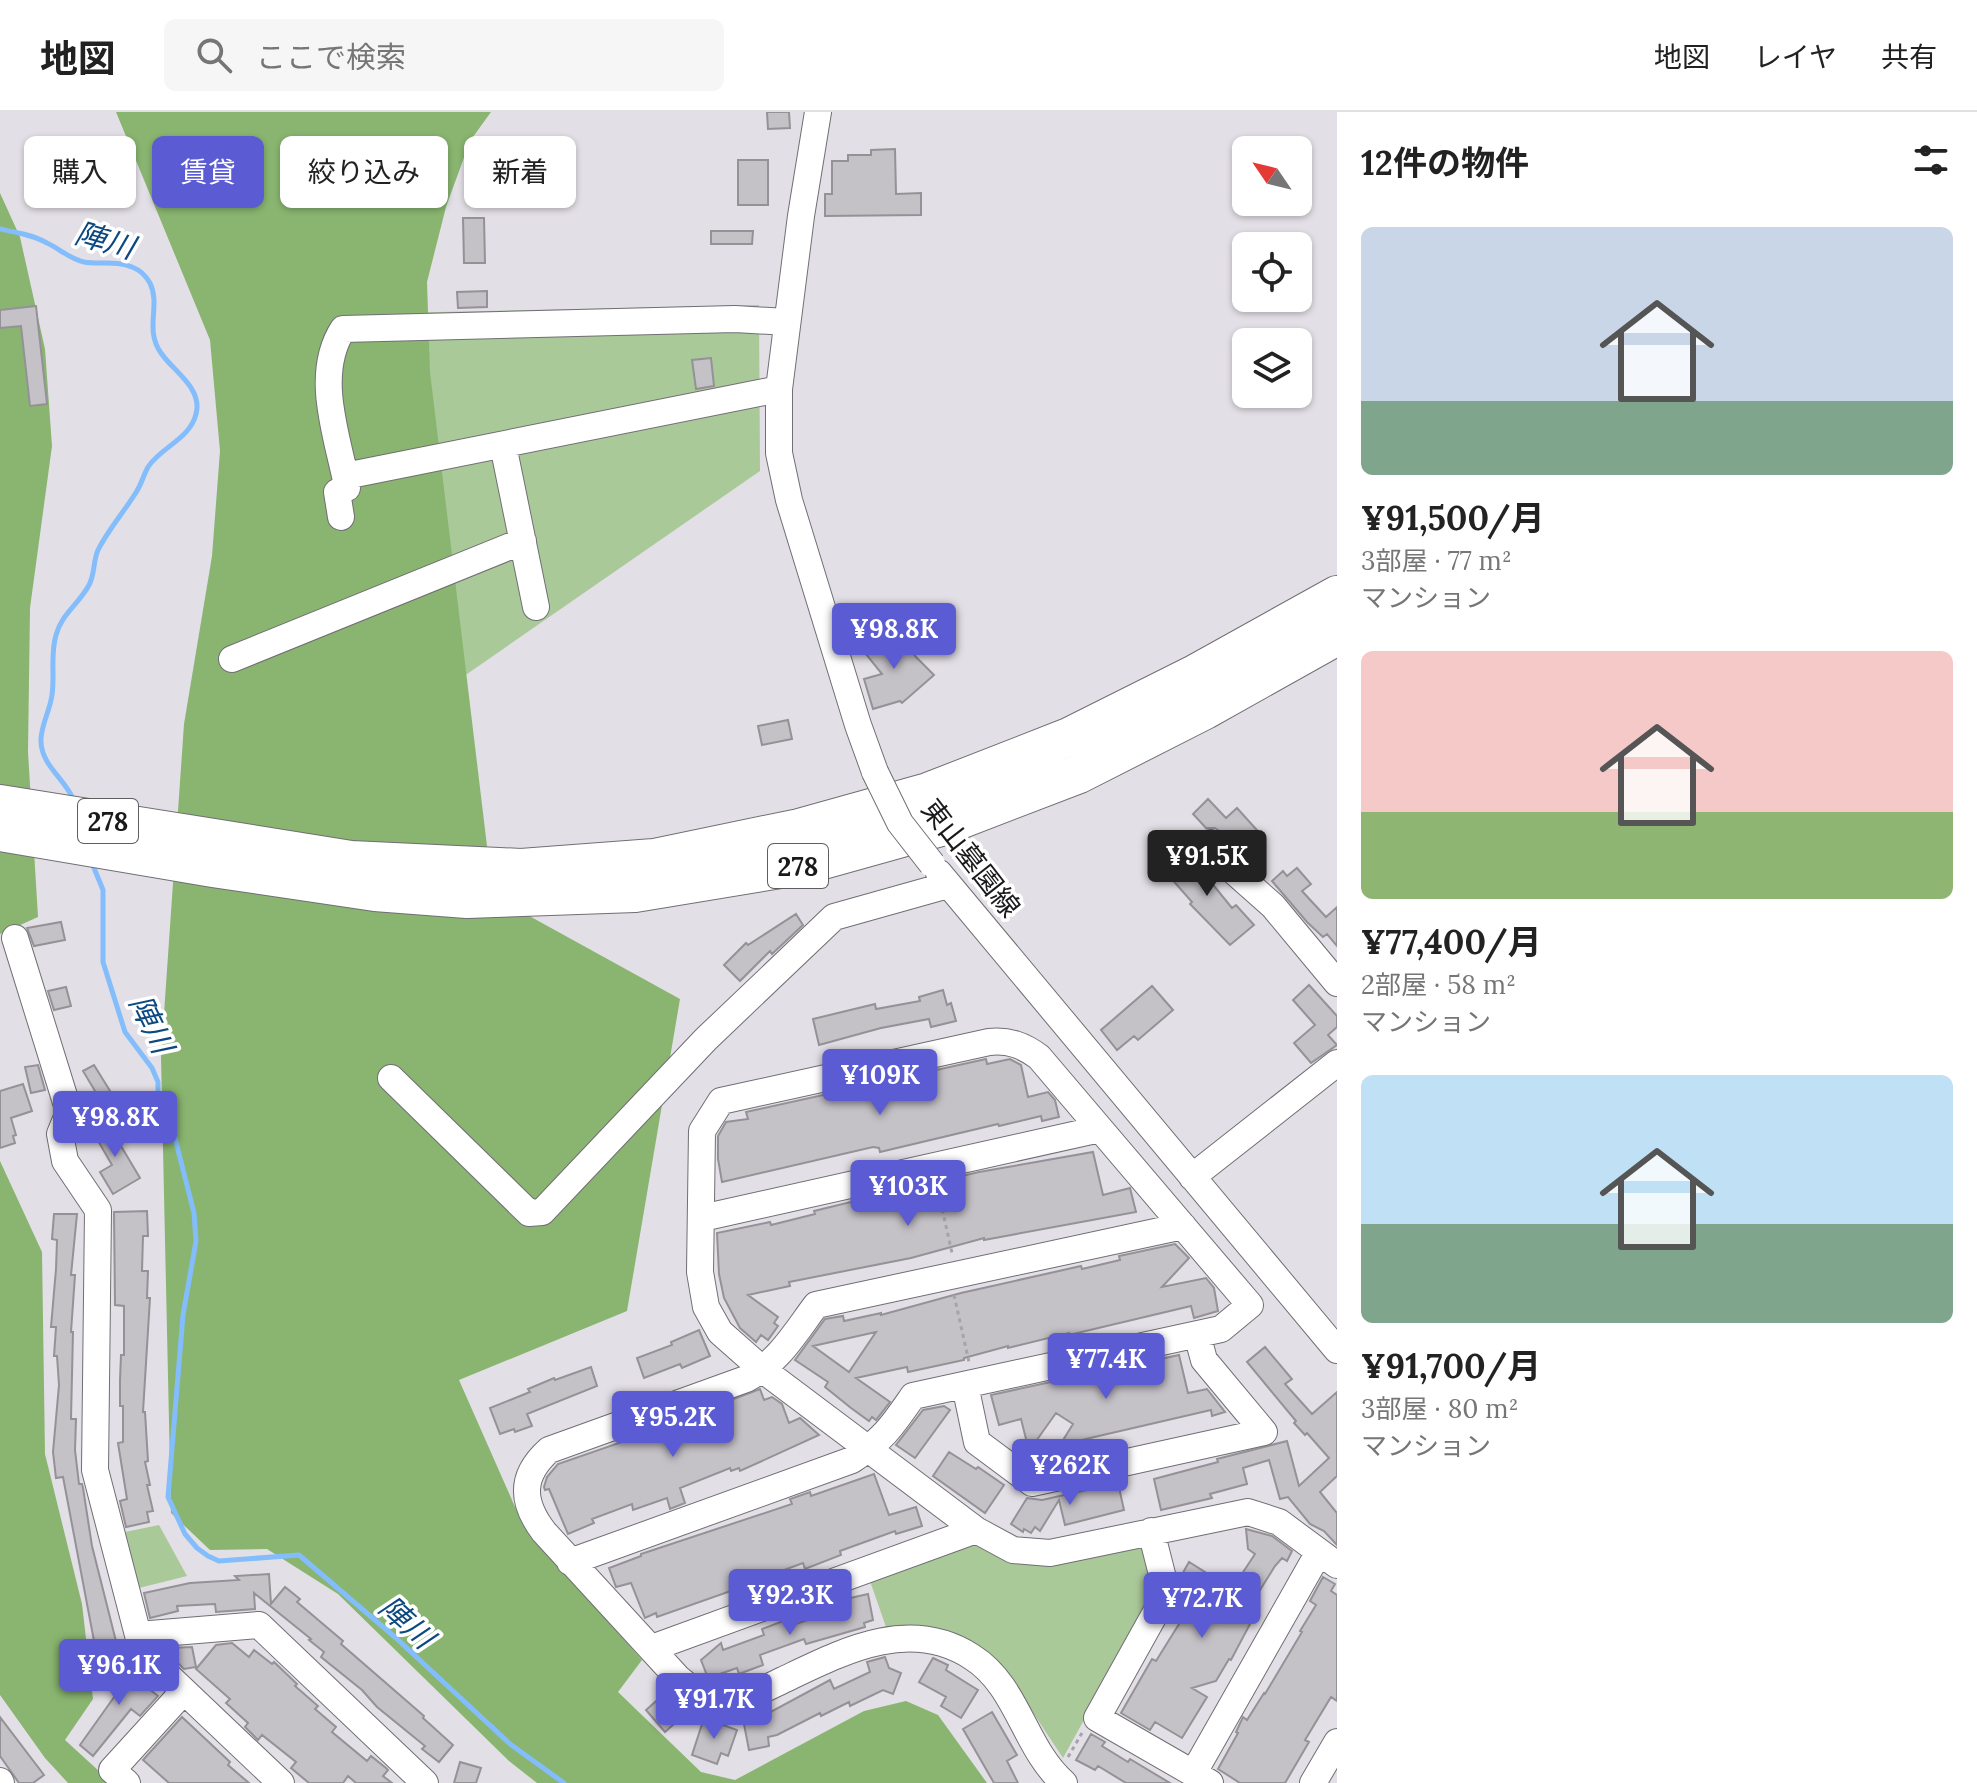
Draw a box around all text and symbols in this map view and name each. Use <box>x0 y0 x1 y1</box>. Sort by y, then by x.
search box <box>164 19 724 91</box>
icon: search <box>192 33 236 77</box>
text: 地図 <box>40 34 116 82</box>
text: ここで検索 <box>256 38 406 76</box>
text: 地図 <box>1654 39 1710 75</box>
text: レイヤ <box>1754 39 1837 75</box>
text: 共有 <box>1881 39 1937 75</box>
chip: 購入 <box>24 136 136 208</box>
chip: 賃貸 <box>152 136 264 208</box>
chip: 絞り込み <box>280 136 448 208</box>
chip: 新着 <box>464 136 576 208</box>
north arrow <box>1232 136 1312 216</box>
map controls <box>1232 136 1312 408</box>
icon: filters <box>1909 138 1953 182</box>
text: 12件の物件 <box>1361 141 1529 184</box>
water label: 陣川 <box>71 213 142 267</box>
button: locate <box>1232 232 1312 312</box>
icon: home <box>1585 279 1729 423</box>
button: layers <box>1232 328 1312 408</box>
text: ¥91,500/月 <box>1361 496 1545 539</box>
text: 3部屋 · 77 m² <box>1361 544 1512 577</box>
text: マンション <box>1361 581 1491 614</box>
pin: ¥98.8K <box>829 603 959 671</box>
text: ¥98.8K <box>850 612 938 645</box>
icon: home <box>1585 703 1729 847</box>
street label: 東山墓園線 <box>914 792 1028 924</box>
road number: 278 <box>78 799 138 843</box>
pin: ¥91.5K <box>1142 830 1272 898</box>
text: ¥91.5K <box>1166 839 1248 872</box>
road number: 278 <box>768 844 828 888</box>
text: ¥77,400/月 <box>1361 920 1542 963</box>
text: 2部屋 · 58 m² <box>1361 968 1516 1001</box>
water label: 陣川 <box>122 989 184 1062</box>
text: マンション <box>1361 1005 1491 1038</box>
pin: ¥109K <box>824 1049 936 1117</box>
text: ¥109K <box>840 1058 920 1091</box>
pin: ¥98.8K <box>50 1091 180 1159</box>
text: ¥98.8K <box>71 1100 159 1133</box>
icon: home <box>1585 1127 1729 1271</box>
pin: ¥103K <box>852 1160 964 1228</box>
text: ¥103K <box>869 1169 947 1202</box>
pin: ¥77.4K <box>1041 1333 1171 1401</box>
text: ¥77.4K <box>1066 1342 1146 1375</box>
text: ¥91,700/月 <box>1361 1344 1541 1387</box>
pin: ¥95.2K <box>608 1391 738 1459</box>
text: 3部屋 · 80 m² <box>1361 1392 1519 1425</box>
text: ¥95.2K <box>630 1400 716 1433</box>
text: マンション <box>1361 1429 1491 1462</box>
pin: ¥262K <box>1014 1439 1126 1507</box>
text: ¥262K <box>1030 1448 1110 1481</box>
pin: ¥92.3K <box>725 1569 855 1637</box>
pin: ¥72.7K <box>1137 1572 1267 1640</box>
text: ¥92.3K <box>747 1578 833 1611</box>
text: ¥72.7K <box>1162 1581 1242 1614</box>
water label: 陣川 <box>372 1588 444 1658</box>
pin: ¥96.1K <box>54 1639 184 1707</box>
text: ¥96.1K <box>77 1648 161 1681</box>
pin: ¥91.7K <box>649 1673 779 1741</box>
text: ¥91.7K <box>674 1682 754 1715</box>

